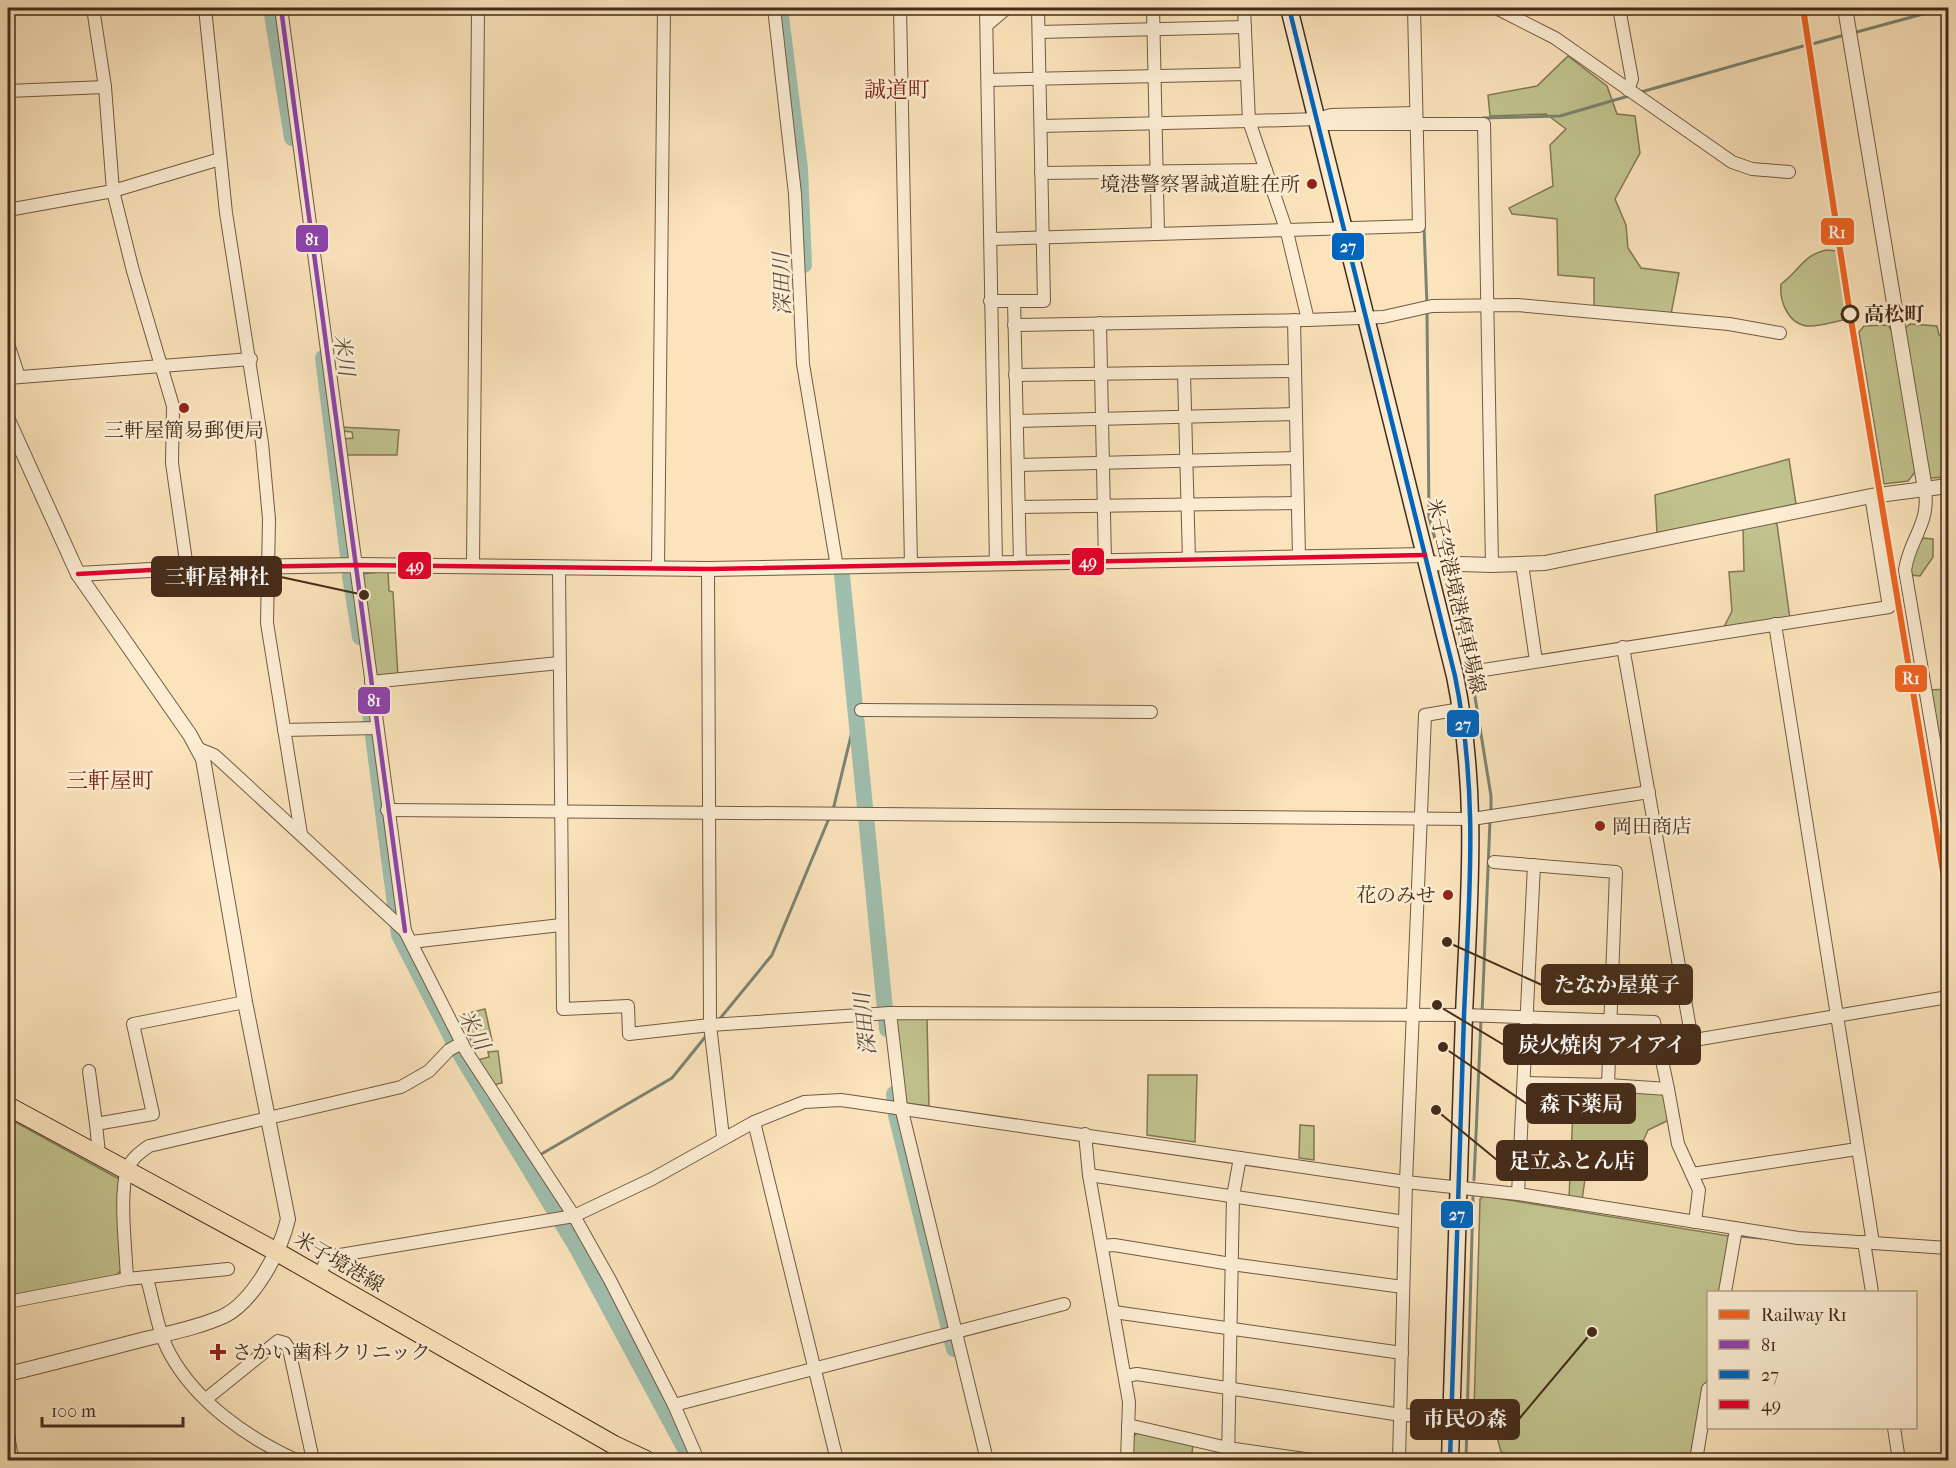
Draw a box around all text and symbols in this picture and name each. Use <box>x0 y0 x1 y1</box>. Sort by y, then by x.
district label: 誠道町 <box>864 77 930 103</box>
place label: 境港警察署誠道駐在所 <box>1100 173 1300 196</box>
marker: 境港警察署誠道駐在所 <box>1305 177 1319 191</box>
line badge: R1 <box>1820 217 1855 246</box>
text: R1 <box>1828 223 1846 242</box>
line badge: 81 <box>295 224 329 253</box>
text: 81 <box>305 230 319 249</box>
line badge: 27 <box>1331 232 1365 261</box>
text: 27 <box>1340 237 1356 256</box>
water label: 深田川 <box>769 250 795 316</box>
place label: 高松町 <box>1864 303 1925 326</box>
marker: 高松町 <box>1841 305 1859 323</box>
water label: 米川 <box>329 333 359 379</box>
marker: 三軒屋簡易郵便局 <box>177 401 191 415</box>
place label: 三軒屋簡易郵便局 <box>104 419 264 442</box>
street label: 米子空港境港停車場線 <box>1422 496 1490 696</box>
line badge: 49 <box>1071 547 1105 576</box>
line badge: 49 <box>397 551 432 580</box>
text: 49 <box>1078 552 1097 572</box>
text: 49 <box>405 556 424 576</box>
callout: 三軒屋神社 <box>152 557 281 596</box>
text: 三軒屋神社 <box>165 565 270 589</box>
line badge: R1 <box>1894 664 1928 693</box>
text: R1 <box>1902 669 1920 688</box>
line badge: 81 <box>357 686 391 715</box>
text: 81 <box>367 691 381 710</box>
line badge: 27 <box>1446 709 1480 738</box>
text: 27 <box>1455 715 1471 734</box>
district label: 三軒屋町 <box>66 768 154 794</box>
place label: 岡田商店 <box>1612 815 1692 838</box>
marker: 岡田商店 <box>1593 819 1607 833</box>
place label: 花のみせ <box>1356 884 1436 907</box>
marker: 花のみせ <box>1441 888 1455 902</box>
callout: たなか屋菓子 <box>1542 965 1692 1004</box>
text: たなか屋菓子 <box>1554 973 1680 997</box>
water label: 深田川 <box>850 989 880 1057</box>
water label: 米川 <box>454 1006 495 1056</box>
callout: 炭火焼肉 アイアイ <box>1504 1025 1700 1064</box>
text: 炭火焼肉 アイアイ <box>1518 1033 1686 1057</box>
callout: 森下薬局 <box>1527 1084 1635 1123</box>
text: 森下薬局 <box>1539 1092 1623 1116</box>
callout: 足立ふとん店 <box>1497 1141 1647 1180</box>
text: 足立ふとん店 <box>1509 1149 1635 1173</box>
line badge: 27 <box>1440 1200 1474 1229</box>
text: 27 <box>1449 1205 1465 1224</box>
street label: 米子境港線 <box>290 1227 388 1297</box>
legend <box>1707 1291 1917 1429</box>
text: Railway R1 <box>1761 1305 1847 1326</box>
text: 81 <box>1761 1335 1776 1356</box>
place label: さかい歯科クリニック <box>232 1341 431 1364</box>
marker: さかい歯科クリニック <box>209 1343 227 1361</box>
text: 27 <box>1761 1365 1779 1386</box>
scale bar <box>42 1390 183 1428</box>
text: 49 <box>1761 1395 1781 1416</box>
callout: 市民の森 <box>1411 1400 1519 1439</box>
text: 100 m <box>51 1401 96 1422</box>
text: 市民の森 <box>1423 1407 1507 1431</box>

